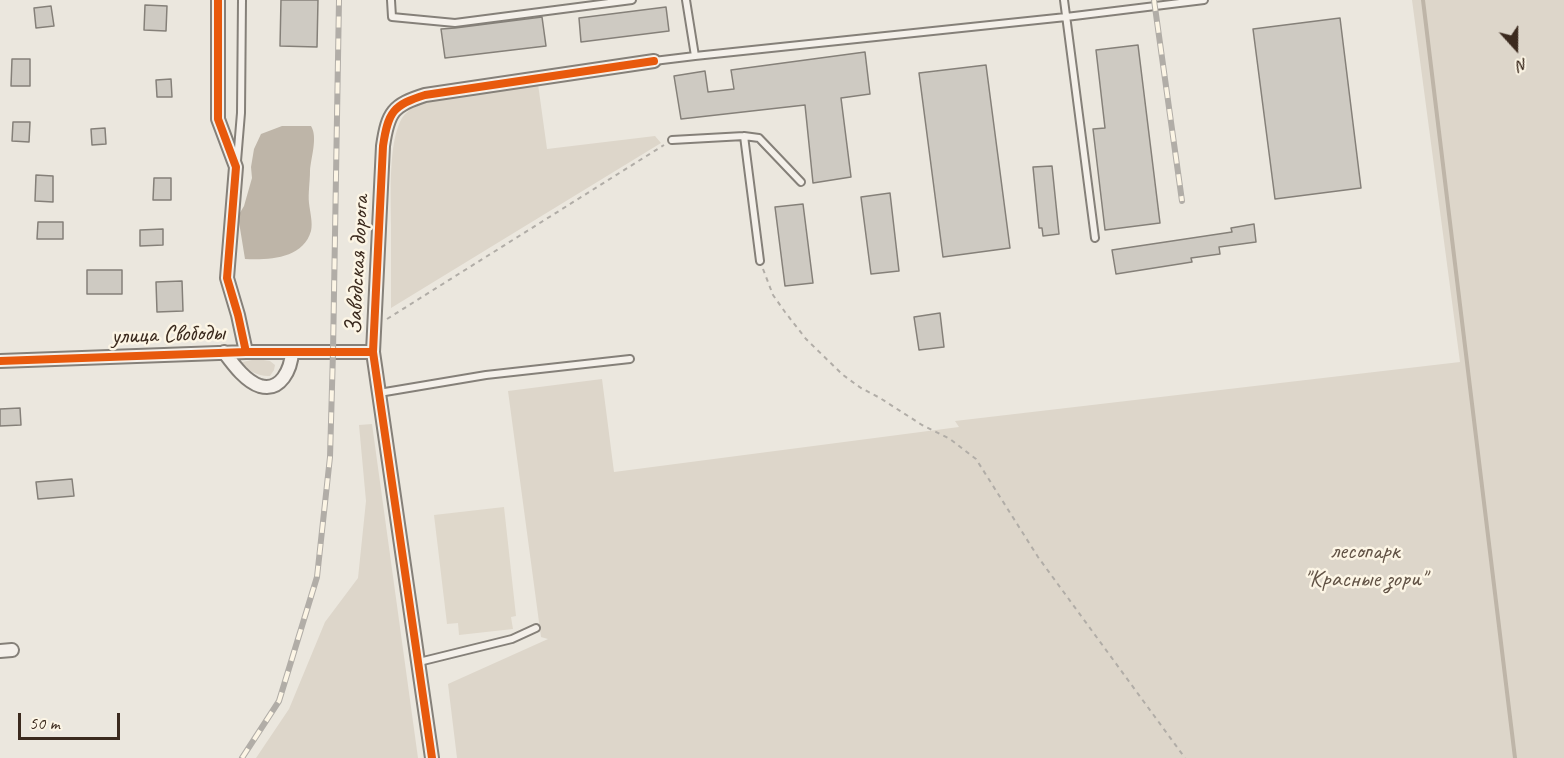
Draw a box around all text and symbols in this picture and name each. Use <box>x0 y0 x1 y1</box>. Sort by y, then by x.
north arrow <box>1486 18 1546 78</box>
text: N <box>1514 54 1531 76</box>
street label: Заводская дорога <box>340 194 376 336</box>
street label: улица Свободы <box>111 319 225 351</box>
park label: лесопарк "Красные зори" <box>1304 538 1426 594</box>
scale bar <box>21 701 123 739</box>
text: 50 m <box>29 712 60 734</box>

